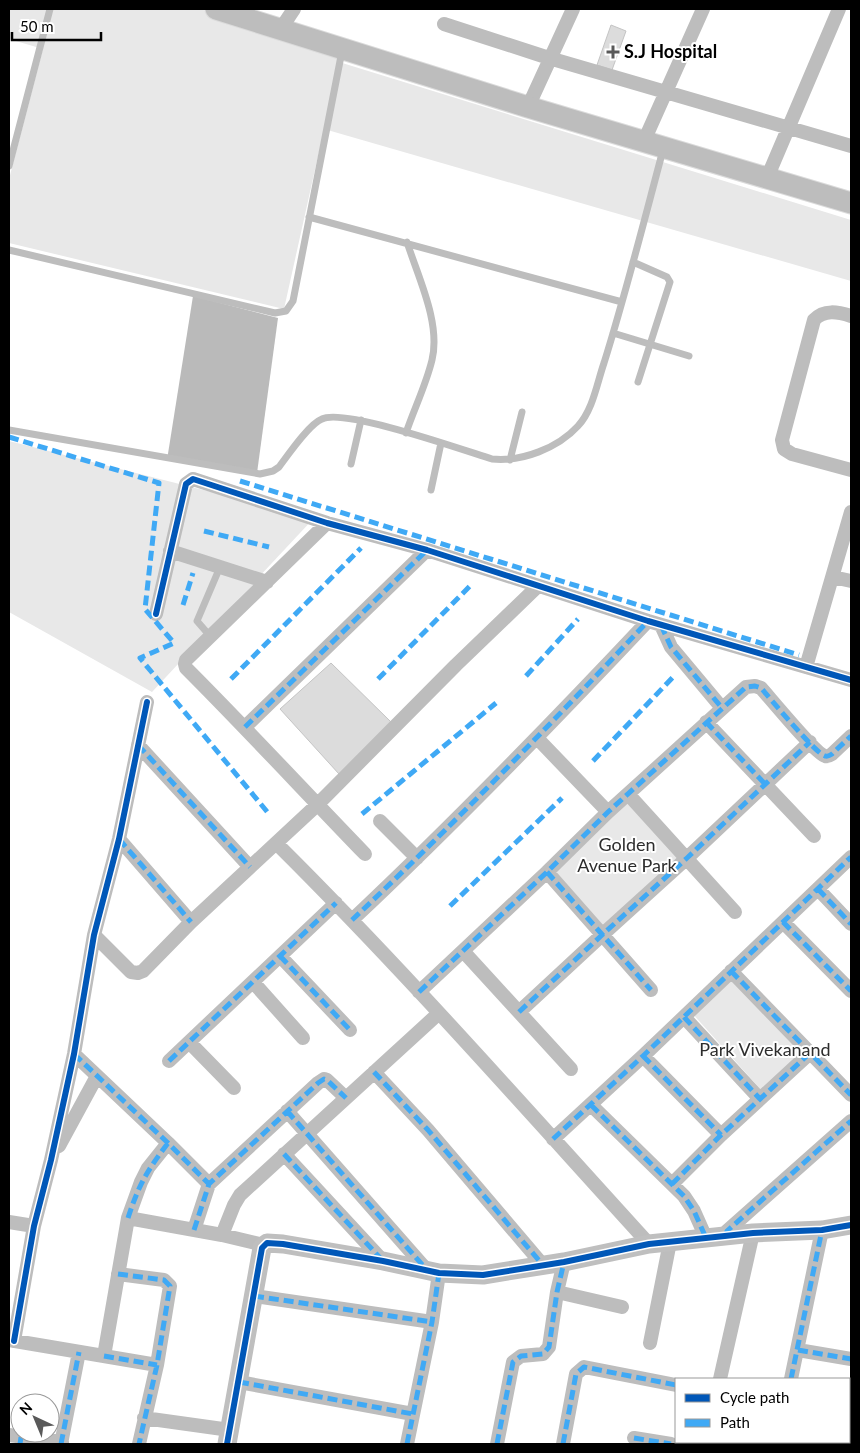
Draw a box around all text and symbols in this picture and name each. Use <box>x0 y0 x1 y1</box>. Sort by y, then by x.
scale bar <box>12 10 101 42</box>
text: 50 m <box>20 17 54 35</box>
place label: S.J Hospital <box>624 40 717 62</box>
marker: S.J Hospital <box>606 45 620 59</box>
park label: Golden Avenue Park <box>577 833 678 876</box>
park label: Park Vivekanand <box>699 1038 831 1060</box>
legend <box>675 1378 850 1443</box>
text: Cycle path <box>720 1388 789 1406</box>
north arrow <box>10 1393 60 1443</box>
text: N <box>16 1398 35 1418</box>
text: Path <box>720 1413 750 1431</box>

